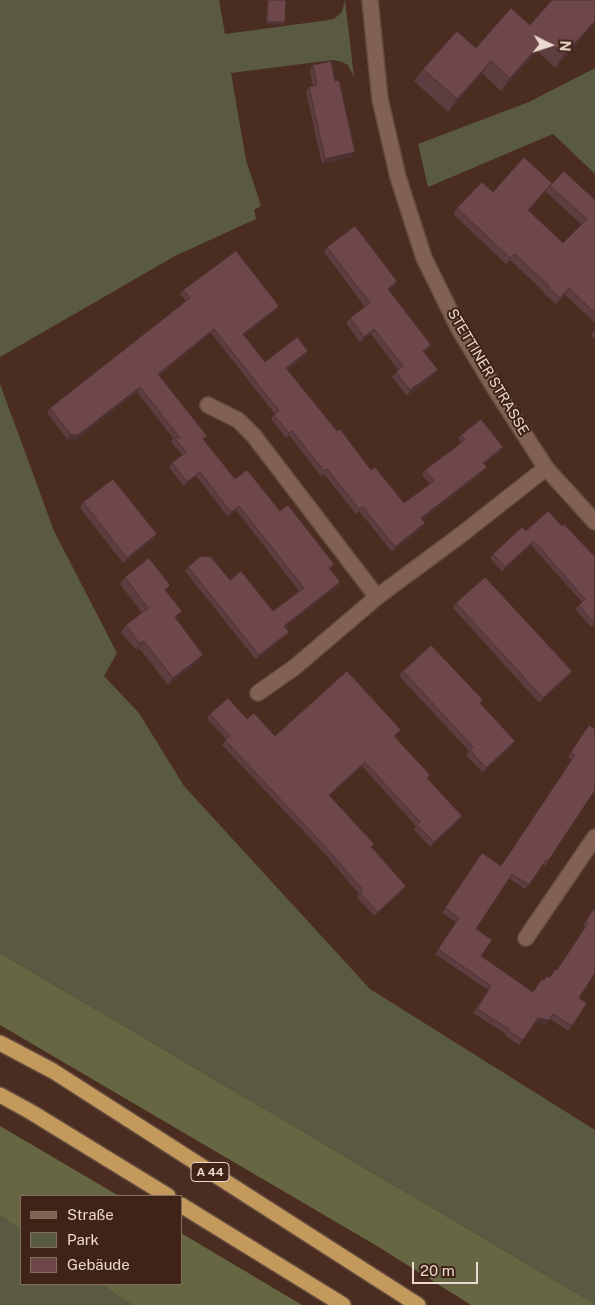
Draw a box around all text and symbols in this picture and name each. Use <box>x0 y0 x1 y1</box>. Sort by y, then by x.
north arrow <box>525 20 575 70</box>
text: N <box>557 40 573 52</box>
street label: STETTINER STRASSE <box>444 306 532 438</box>
road number: A 44 <box>191 1162 229 1182</box>
legend <box>20 1195 182 1285</box>
text: Straße <box>67 1206 114 1223</box>
text: Park <box>67 1231 99 1248</box>
scale bar <box>415 1252 481 1284</box>
text: Gebäude <box>67 1256 130 1273</box>
text: 20 m <box>420 1262 455 1279</box>

